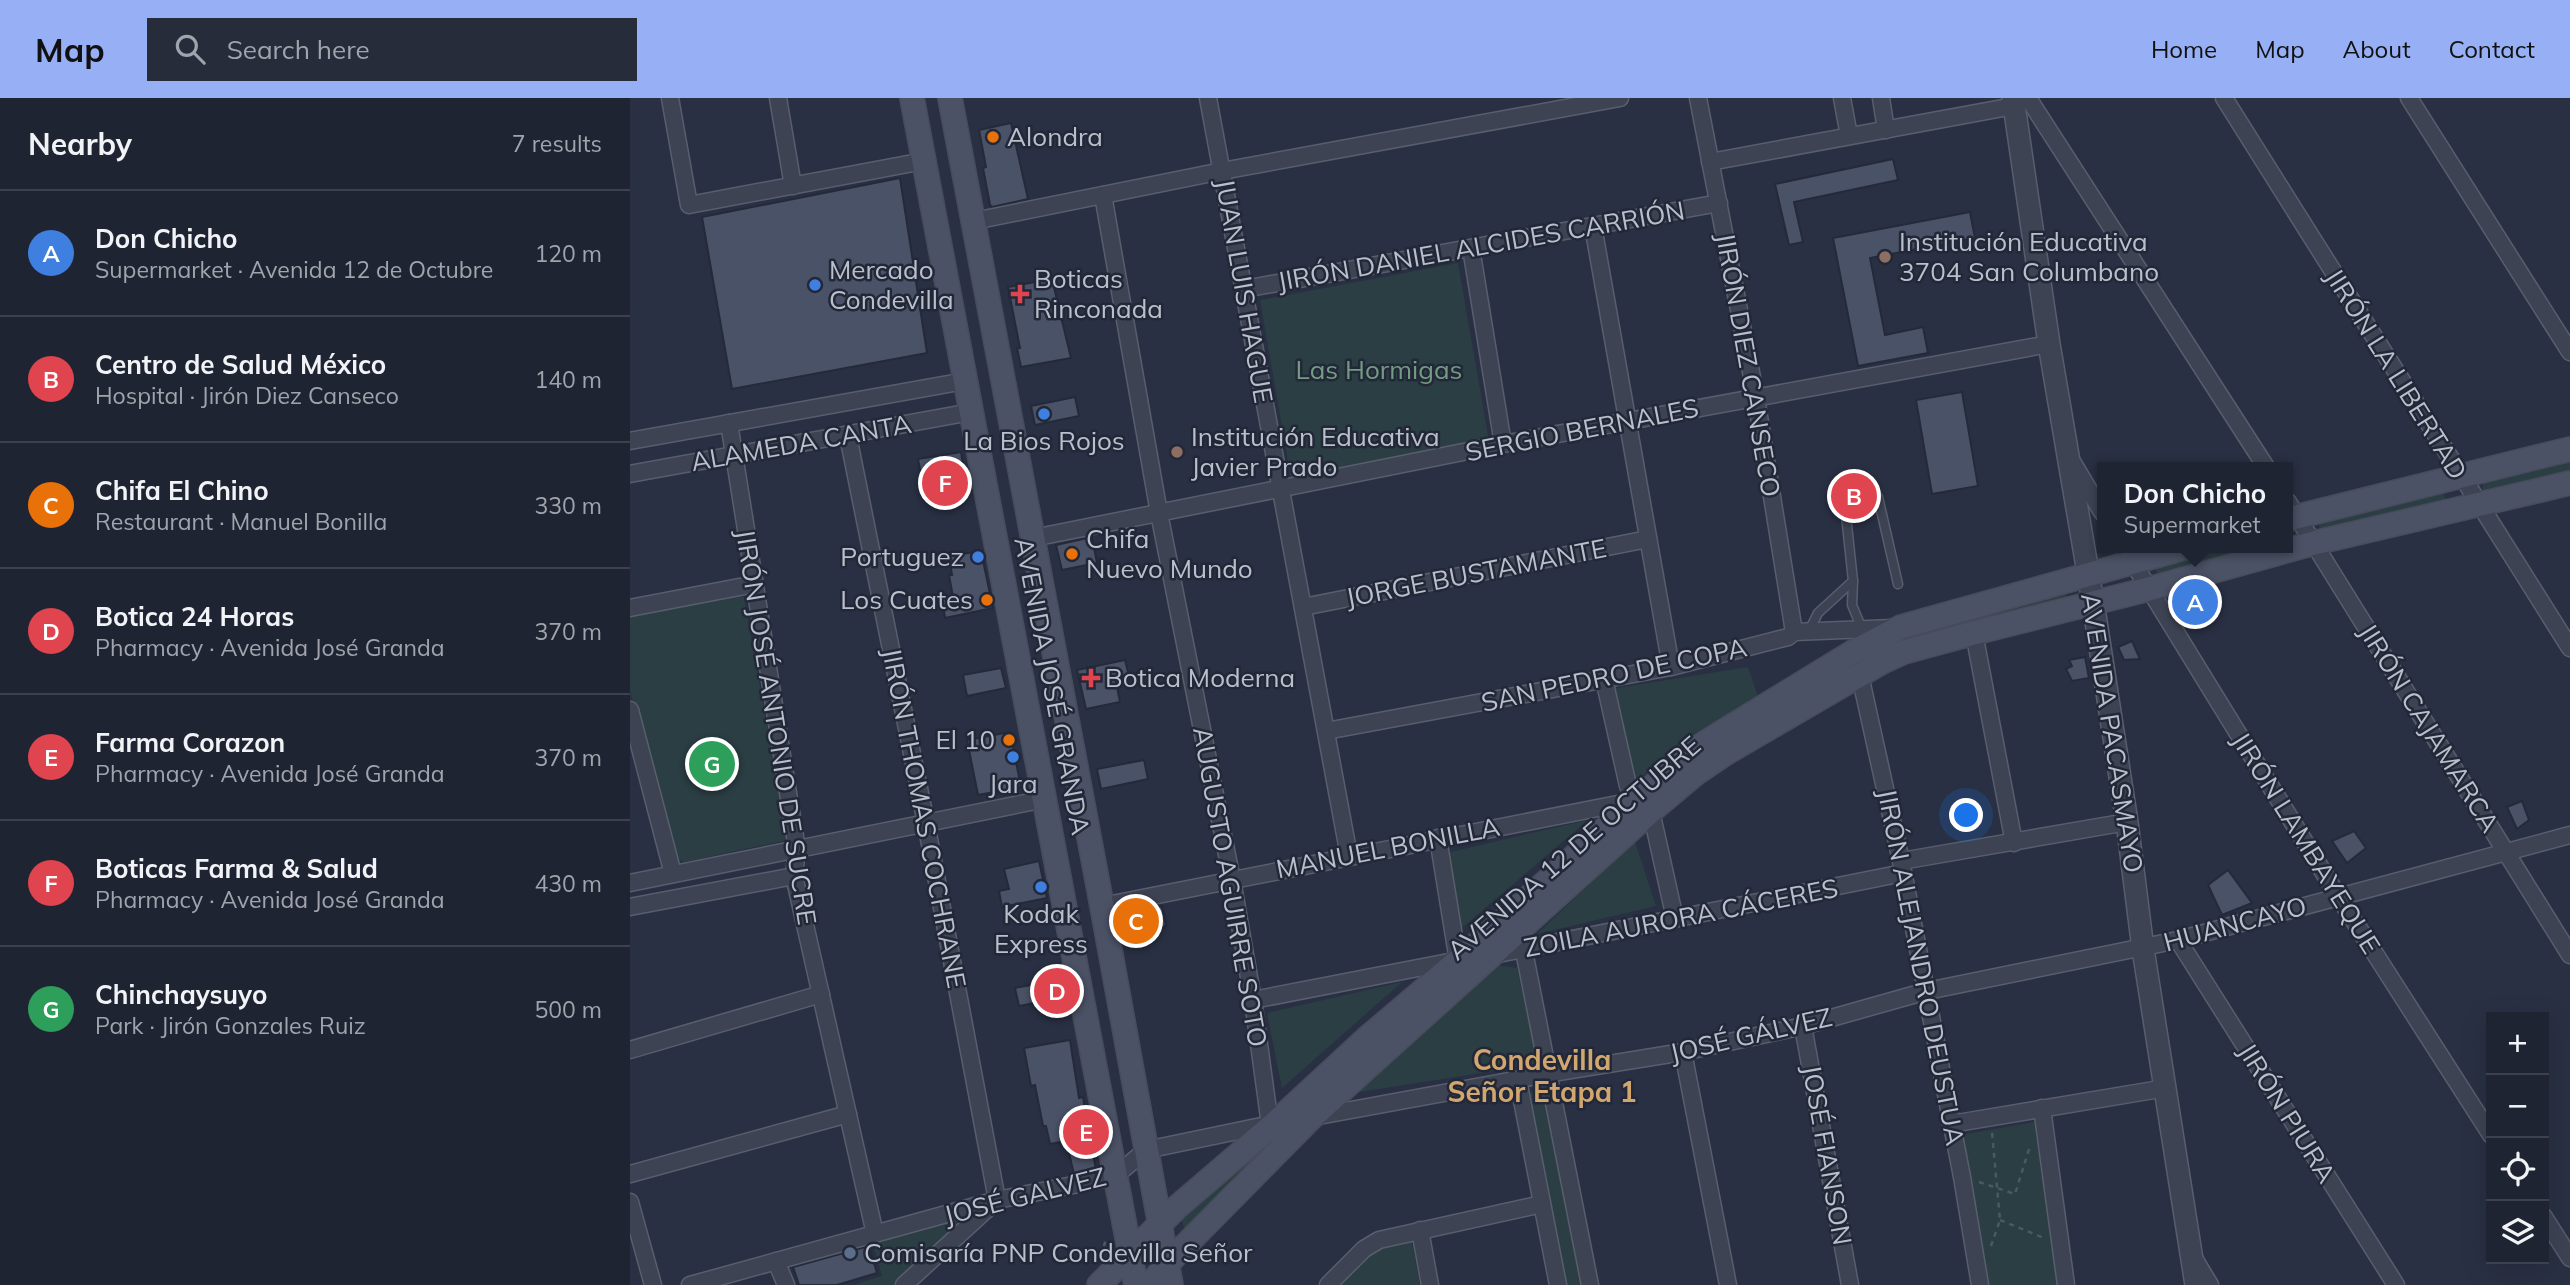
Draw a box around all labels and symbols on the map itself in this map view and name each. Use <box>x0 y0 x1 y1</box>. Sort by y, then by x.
place label: Alondra <box>1007 120 1103 153</box>
marker: Alondra <box>985 129 1001 145</box>
street label: JUAN LUIS HAGUE <box>1209 176 1280 406</box>
street label: JIRÓN DANIEL ALCIDES CARRIÓN <box>1275 193 1687 298</box>
place label: Institución Educativa 3704 San Columbano <box>1899 225 2159 288</box>
street label: JIRÓN DIEZ CANSECO <box>1709 230 1788 500</box>
marker: Institución Educativa 3704 San Columbano <box>1877 249 1893 265</box>
place label: Mercado Condevilla <box>829 253 954 316</box>
place label: Boticas Rinconada <box>1034 262 1163 325</box>
street label: JIRÓN LA LIBERTAD <box>2318 262 2475 485</box>
marker: Mercado Condevilla <box>807 277 823 293</box>
marker: Boticas Rinconada <box>1012 286 1028 302</box>
park label: Las Hormigas <box>1296 353 1462 386</box>
street label: SERGIO BERNALES <box>1463 391 1701 468</box>
marker: La Bios Rojos <box>1036 406 1052 422</box>
street label: ALAMEDA CANTA <box>688 407 914 478</box>
place label: Institución Educativa Javier Prado <box>1191 420 1440 483</box>
place label: La Bios Rojos <box>963 424 1125 457</box>
marker: Institución Educativa Javier Prado <box>1169 444 1185 460</box>
pin: F <box>922 457 968 509</box>
pin: B <box>1831 470 1877 522</box>
place label: Chifa Nuevo Mundo <box>1086 522 1253 585</box>
street label: JIRÓN JOSÉ ANTONIO DE SUCRE <box>729 527 824 927</box>
street label: JORGE BUSTAMANTE <box>1343 531 1609 614</box>
street label: AVENIDA JOSÉ GRANDA <box>1007 534 1098 838</box>
place label: Portuguez <box>840 540 964 573</box>
marker: Chifa Nuevo Mundo <box>1064 546 1080 562</box>
marker: Portuguez <box>970 549 986 565</box>
pin: A <box>2172 576 2218 628</box>
place label: Los Cuates <box>840 583 973 616</box>
street label: AVENIDA PACASMAYO <box>2074 591 2151 875</box>
marker: Los Cuates <box>979 592 995 608</box>
street label: JIRÓN CAJAMARCA <box>2352 617 2507 838</box>
street label: SAN PEDRO DE COPA <box>1478 630 1750 719</box>
street label: JIRÓN THOMAS COCHRANE <box>875 645 974 991</box>
place label: Botica Moderna <box>1105 661 1295 694</box>
marker: Botica Moderna <box>1083 670 1099 686</box>
place label: El 10 <box>936 723 995 756</box>
street label: AUGUSTO AGUIRRE SOTO <box>1186 724 1275 1050</box>
street label: JIRÓN LAMBAYEQUE <box>2225 726 2388 960</box>
street label: AVENIDA 12 DE OCTUBRE <box>1440 729 1707 967</box>
marker: El 10 <box>1001 732 1017 748</box>
pin: G <box>689 738 735 790</box>
marker: Jara <box>1005 749 1021 765</box>
place label: Jara <box>988 767 1038 800</box>
street label: JIRÓN ALEJANDRO DEUSTUA <box>1871 786 1972 1148</box>
your location <box>1949 798 1983 832</box>
street label: MANUEL BONILLA <box>1273 810 1502 885</box>
street label: ZOILA AURORA CÁCERES <box>1521 871 1841 964</box>
marker: Kodak Express <box>1033 879 1049 895</box>
street label: HUANCAYO <box>2160 889 2310 958</box>
pin: C <box>1113 895 1159 947</box>
place label: Kodak Express <box>994 897 1088 960</box>
pin: D <box>1034 965 1080 1017</box>
street label: JOSÉ GÁLVEZ <box>1666 1000 1835 1069</box>
street label: JIRÓN PIURA <box>2231 1037 2344 1189</box>
district label: Condevilla Señor Etapa 1 <box>1447 1042 1637 1109</box>
street label: JOSÉ FIANSON <box>1795 1062 1860 1248</box>
pin: E <box>1063 1106 1109 1158</box>
street label: JOSÉ GALVEZ <box>941 1159 1109 1232</box>
place label: Comisaría PNP Condevilla Señor <box>864 1236 1253 1269</box>
marker: Comisaría PNP Condevilla Señor <box>842 1245 858 1261</box>

